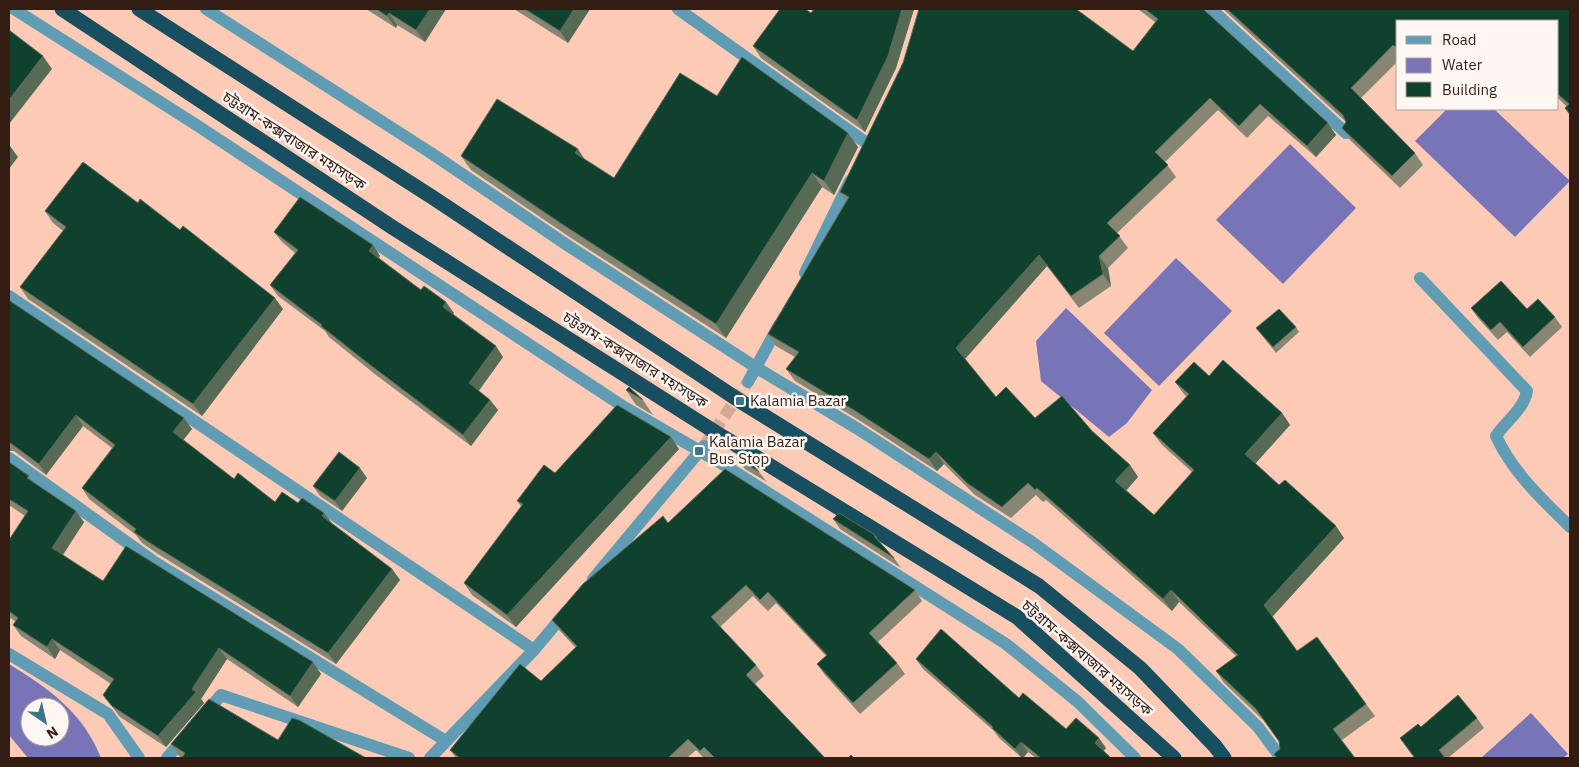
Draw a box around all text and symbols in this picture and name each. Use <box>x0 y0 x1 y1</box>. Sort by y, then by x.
legend <box>1396 20 1559 110</box>
text: Road <box>1442 30 1477 49</box>
text: Water <box>1442 55 1483 74</box>
text: Building <box>1442 80 1497 99</box>
street label: চট্টগ্রাম-কক্সবাজার মহাসড়ক <box>218 87 370 195</box>
street label: চট্টগ্রাম-কক্সবাজার মহাসড়ক <box>558 307 712 412</box>
place label: Kalamia Bazar <box>750 391 847 410</box>
marker: Kalamia Bazar <box>734 395 746 407</box>
place label: Kalamia Bazar Bus Stop <box>709 432 806 468</box>
marker: Kalamia Bazar Bus Stop <box>693 445 705 457</box>
street label: চট্টগ্রাম-কক্সবাজার মহাসড়ক <box>1017 595 1157 720</box>
north arrow <box>20 697 70 747</box>
text: N <box>43 722 62 743</box>

